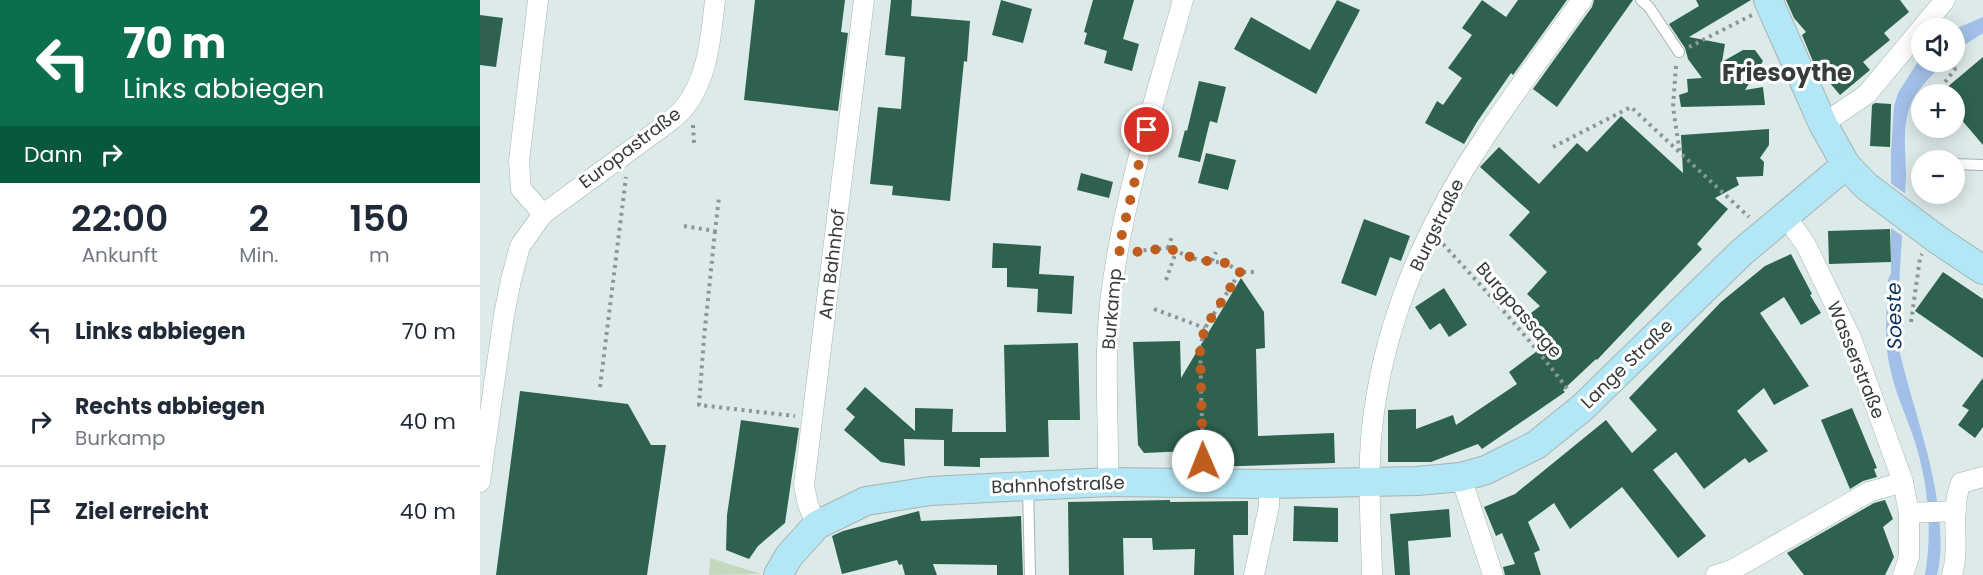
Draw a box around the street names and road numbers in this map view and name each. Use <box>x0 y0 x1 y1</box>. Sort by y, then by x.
street label: Europastraße <box>574 101 686 194</box>
street label: Burgstraße <box>1403 175 1470 275</box>
street label: Am Bahnhof <box>812 207 851 320</box>
street label: Burgpassage <box>1471 256 1568 363</box>
street label: Burkamp <box>1096 267 1128 351</box>
street label: Wasserstraße <box>1822 297 1891 422</box>
street label: Lange Straße <box>1575 313 1678 414</box>
street label: Bahnhofstraße <box>991 470 1125 499</box>

